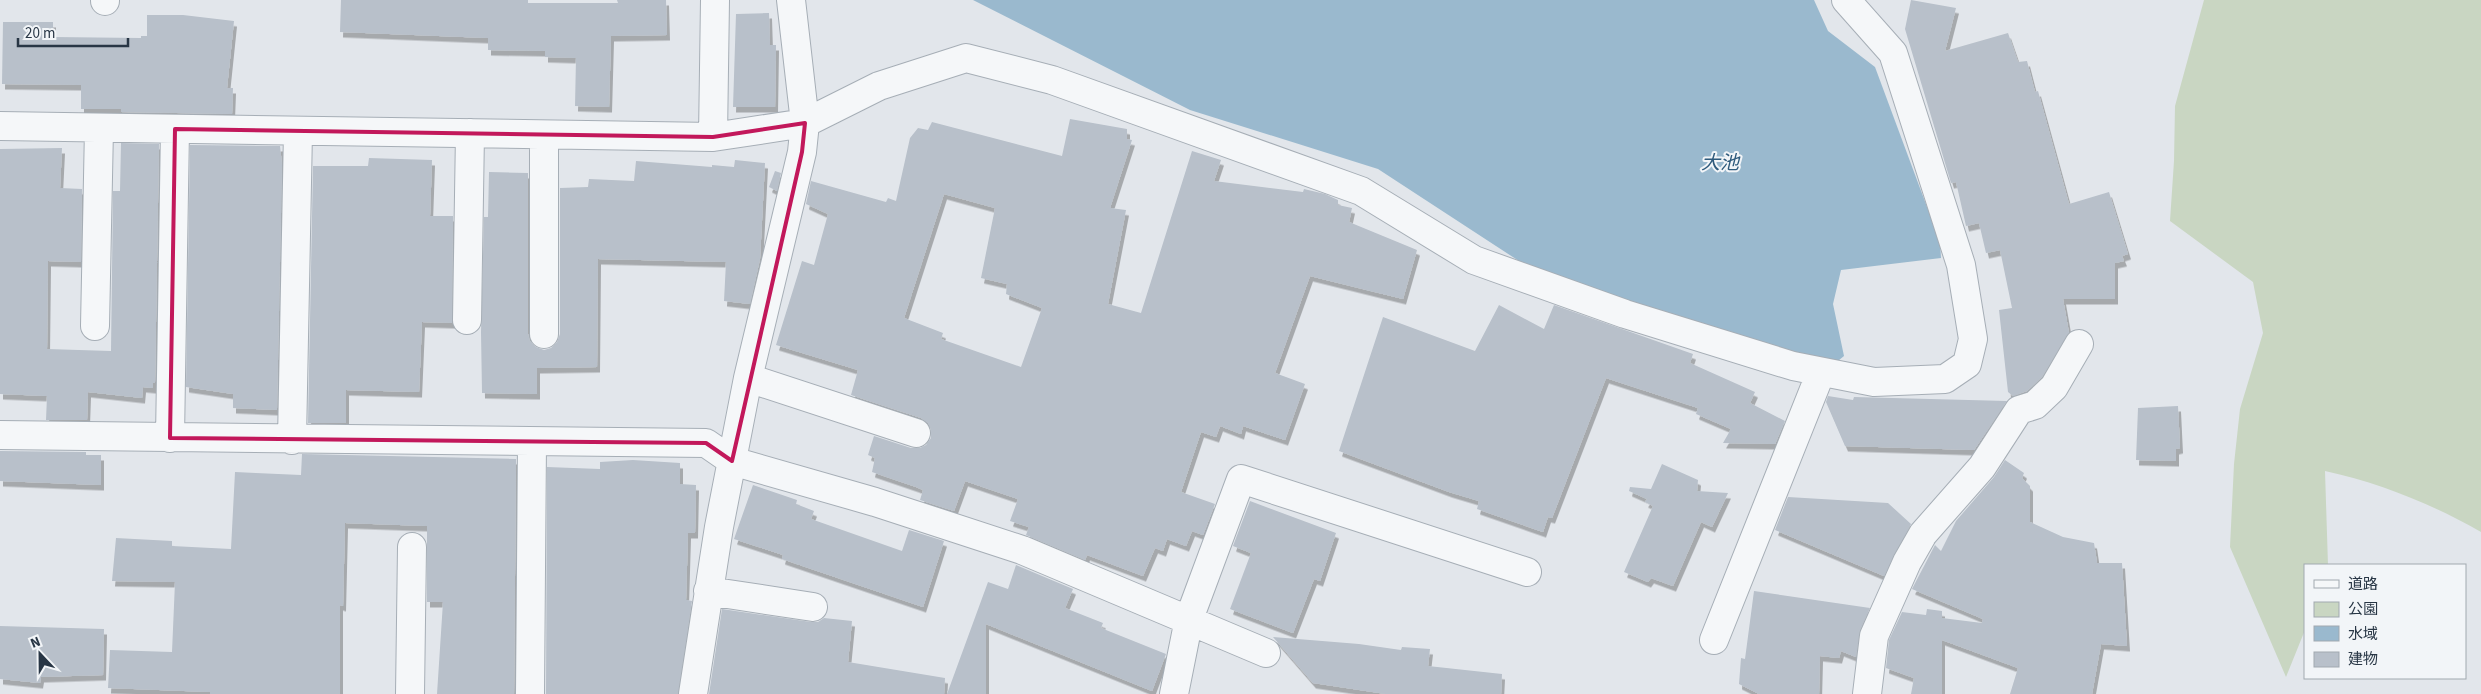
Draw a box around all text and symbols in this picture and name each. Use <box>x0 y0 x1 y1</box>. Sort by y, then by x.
scale bar <box>18 15 128 47</box>
text: 20 m <box>25 23 55 44</box>
water label: 大池 <box>1701 150 1741 177</box>
legend <box>2304 564 2466 679</box>
text: 道路 <box>2348 574 2378 595</box>
text: 公園 <box>2348 599 2378 620</box>
text: 水域 <box>2348 624 2378 645</box>
north arrow <box>15 629 65 679</box>
text: N <box>27 632 44 654</box>
text: 建物 <box>2348 649 2378 670</box>

